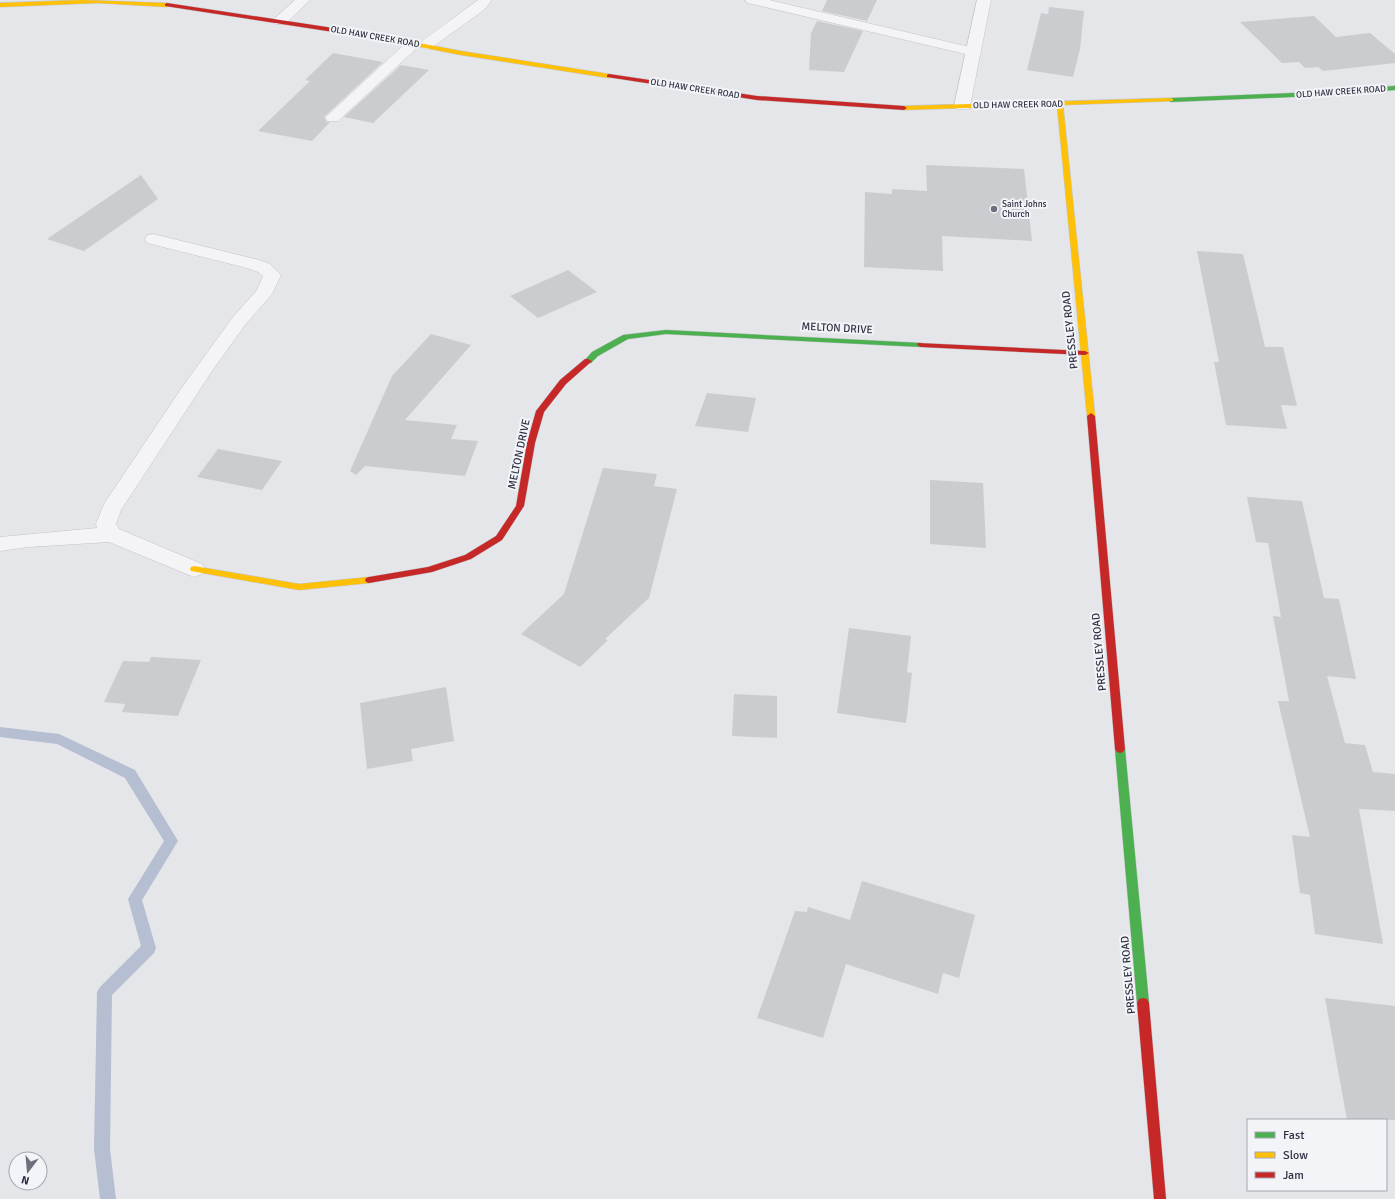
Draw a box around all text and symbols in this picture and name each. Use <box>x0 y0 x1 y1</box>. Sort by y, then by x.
street label: OLD HAW CREEK ROAD <box>330 24 420 50</box>
street label: OLD HAW CREEK ROAD <box>650 77 741 102</box>
street label: OLD HAW CREEK ROAD <box>1296 83 1386 101</box>
street label: OLD HAW CREEK ROAD <box>973 99 1063 111</box>
place label: Saint Johns Church <box>1002 199 1047 220</box>
marker: Saint Johns Church <box>989 204 999 214</box>
street label: PRESSLEY ROAD <box>1059 290 1081 370</box>
street label: MELTON DRIVE <box>801 320 873 336</box>
street label: MELTON DRIVE <box>505 418 533 490</box>
street label: PRESSLEY ROAD <box>1089 612 1109 692</box>
street label: PRESSLEY ROAD <box>1118 935 1138 1015</box>
legend <box>1247 1119 1387 1191</box>
text: Fast <box>1283 1128 1304 1143</box>
text: Slow <box>1283 1148 1308 1163</box>
north arrow <box>8 1151 48 1191</box>
text: Jam <box>1283 1168 1304 1183</box>
text: N <box>20 1173 31 1187</box>

